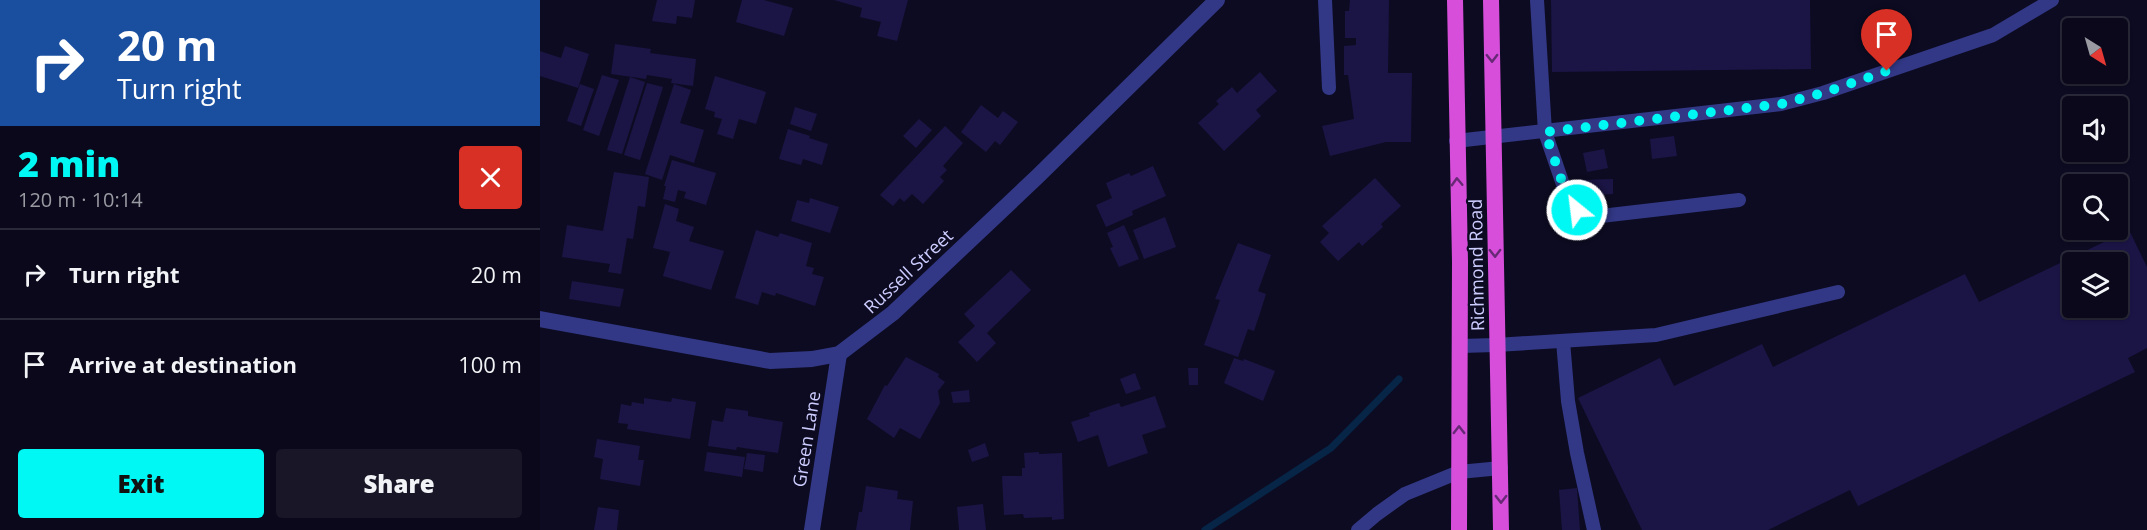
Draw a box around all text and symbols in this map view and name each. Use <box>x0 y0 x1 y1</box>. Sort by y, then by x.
pin <box>1861 9 1912 71</box>
text: 20 m <box>117 16 217 73</box>
icon: arrive <box>1870 18 1903 51</box>
north arrow <box>2062 18 2128 84</box>
map controls <box>2062 18 2128 318</box>
icon: right <box>18 24 96 102</box>
one-way arrow <box>1486 54 1498 63</box>
text: Turn right <box>117 70 242 107</box>
button: sound <box>2062 96 2128 162</box>
text: 2 min <box>18 139 120 188</box>
button: close <box>459 146 522 209</box>
button: search <box>2062 174 2128 240</box>
one-way arrow <box>1451 178 1464 187</box>
position arrow <box>1545 178 1609 242</box>
text: 120 m · 10:14 <box>18 186 143 213</box>
street label: Richmond Road <box>1463 199 1489 331</box>
street label: Russell Street <box>858 224 958 318</box>
one-way arrow <box>1489 249 1501 258</box>
button: layers <box>2062 252 2128 318</box>
icon: right <box>18 258 51 291</box>
text: Turn right <box>69 259 180 289</box>
text: 20 m <box>471 259 522 289</box>
icon: arrive <box>18 348 51 381</box>
text: Arrive at destination <box>69 349 297 379</box>
text: 100 m <box>458 349 522 379</box>
street label: Green Lane <box>787 389 825 489</box>
one-way arrow <box>1453 425 1465 434</box>
button: Exit <box>18 449 264 518</box>
button: Share <box>276 449 522 518</box>
one-way arrow <box>1495 494 1507 503</box>

